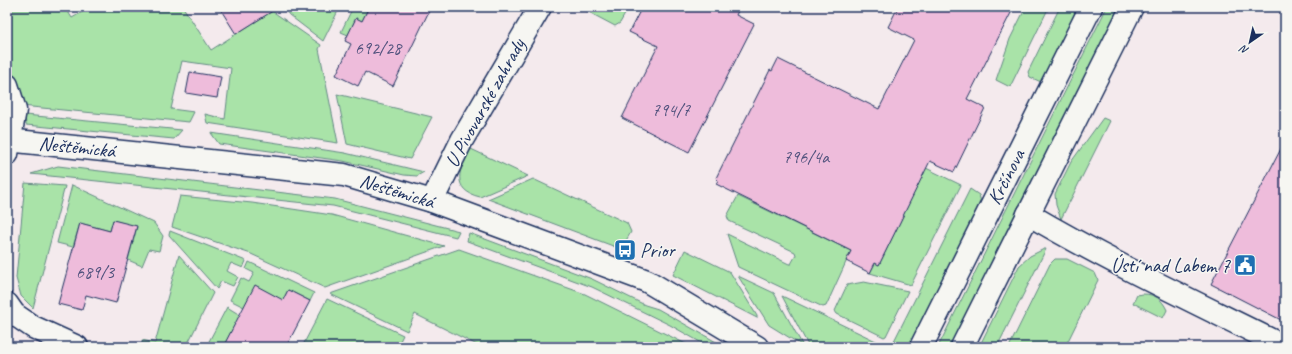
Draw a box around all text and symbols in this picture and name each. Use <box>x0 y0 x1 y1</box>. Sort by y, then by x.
north arrow <box>1230 22 1270 62</box>
street label: U Pivovarské zahrady <box>439 33 531 172</box>
house number: 692/28 <box>355 37 403 59</box>
text: N <box>1236 41 1251 58</box>
house number: 794/7 <box>652 99 691 121</box>
street label: Neštěmická <box>38 131 119 164</box>
street label: Krčínova <box>982 143 1031 209</box>
house number: 796/4a <box>783 146 830 168</box>
street label: Neštěmická <box>357 168 439 215</box>
bus stop icon: Prior <box>612 237 638 263</box>
place label: Prior <box>640 238 676 263</box>
public building icon: Ústí nad Labem 7 <box>1232 252 1258 278</box>
place label: Ústí nad Labem 7 <box>1111 253 1231 278</box>
house number: 689/3 <box>76 261 116 283</box>

